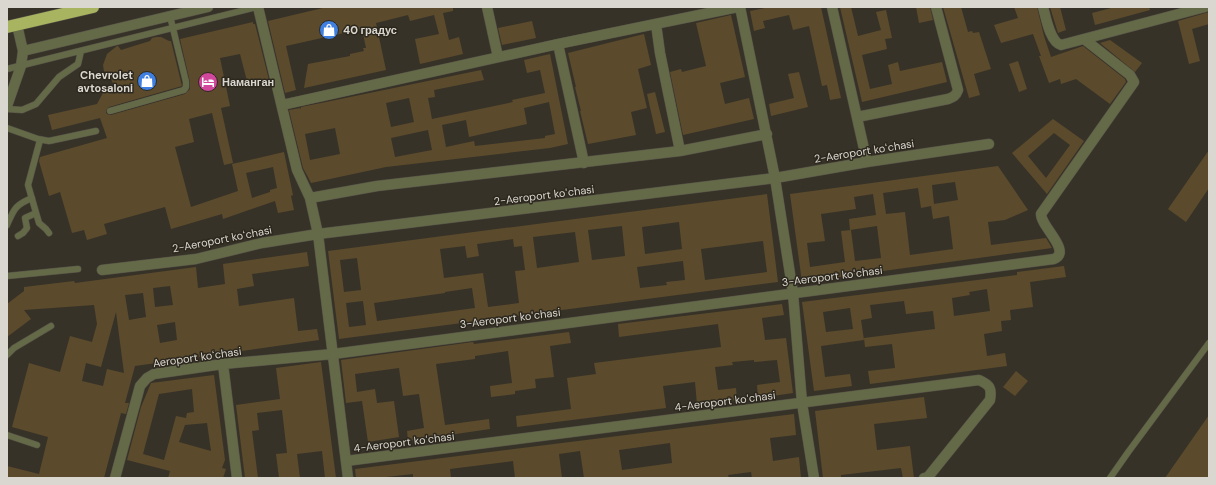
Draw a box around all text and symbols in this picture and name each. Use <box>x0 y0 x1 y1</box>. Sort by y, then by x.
shop icon: 40 градус <box>318 19 340 41</box>
place label: 40 градус <box>343 23 397 37</box>
place label: Chevrolet avtosaloni <box>77 68 133 95</box>
shop icon: Chevrolet avtosaloni <box>136 70 158 92</box>
hotel icon: Наманган <box>197 71 219 93</box>
place label: Наманган <box>222 75 274 89</box>
street label: 2-Aeroport koʻchasi <box>813 136 915 166</box>
street label: 2-Aeroport koʻchasi <box>493 182 595 208</box>
street label: 2-Aeroport koʻchasi <box>171 222 273 256</box>
street label: 3-Aeroport koʻchasi <box>781 263 883 289</box>
street label: 3-Aeroport koʻchasi <box>459 305 561 331</box>
street label: Aeroport koʻchasi <box>152 344 242 370</box>
street label: 4-Aeroport koʻchasi <box>674 388 776 414</box>
street label: 4-Aeroport koʻchasi <box>353 429 455 455</box>

